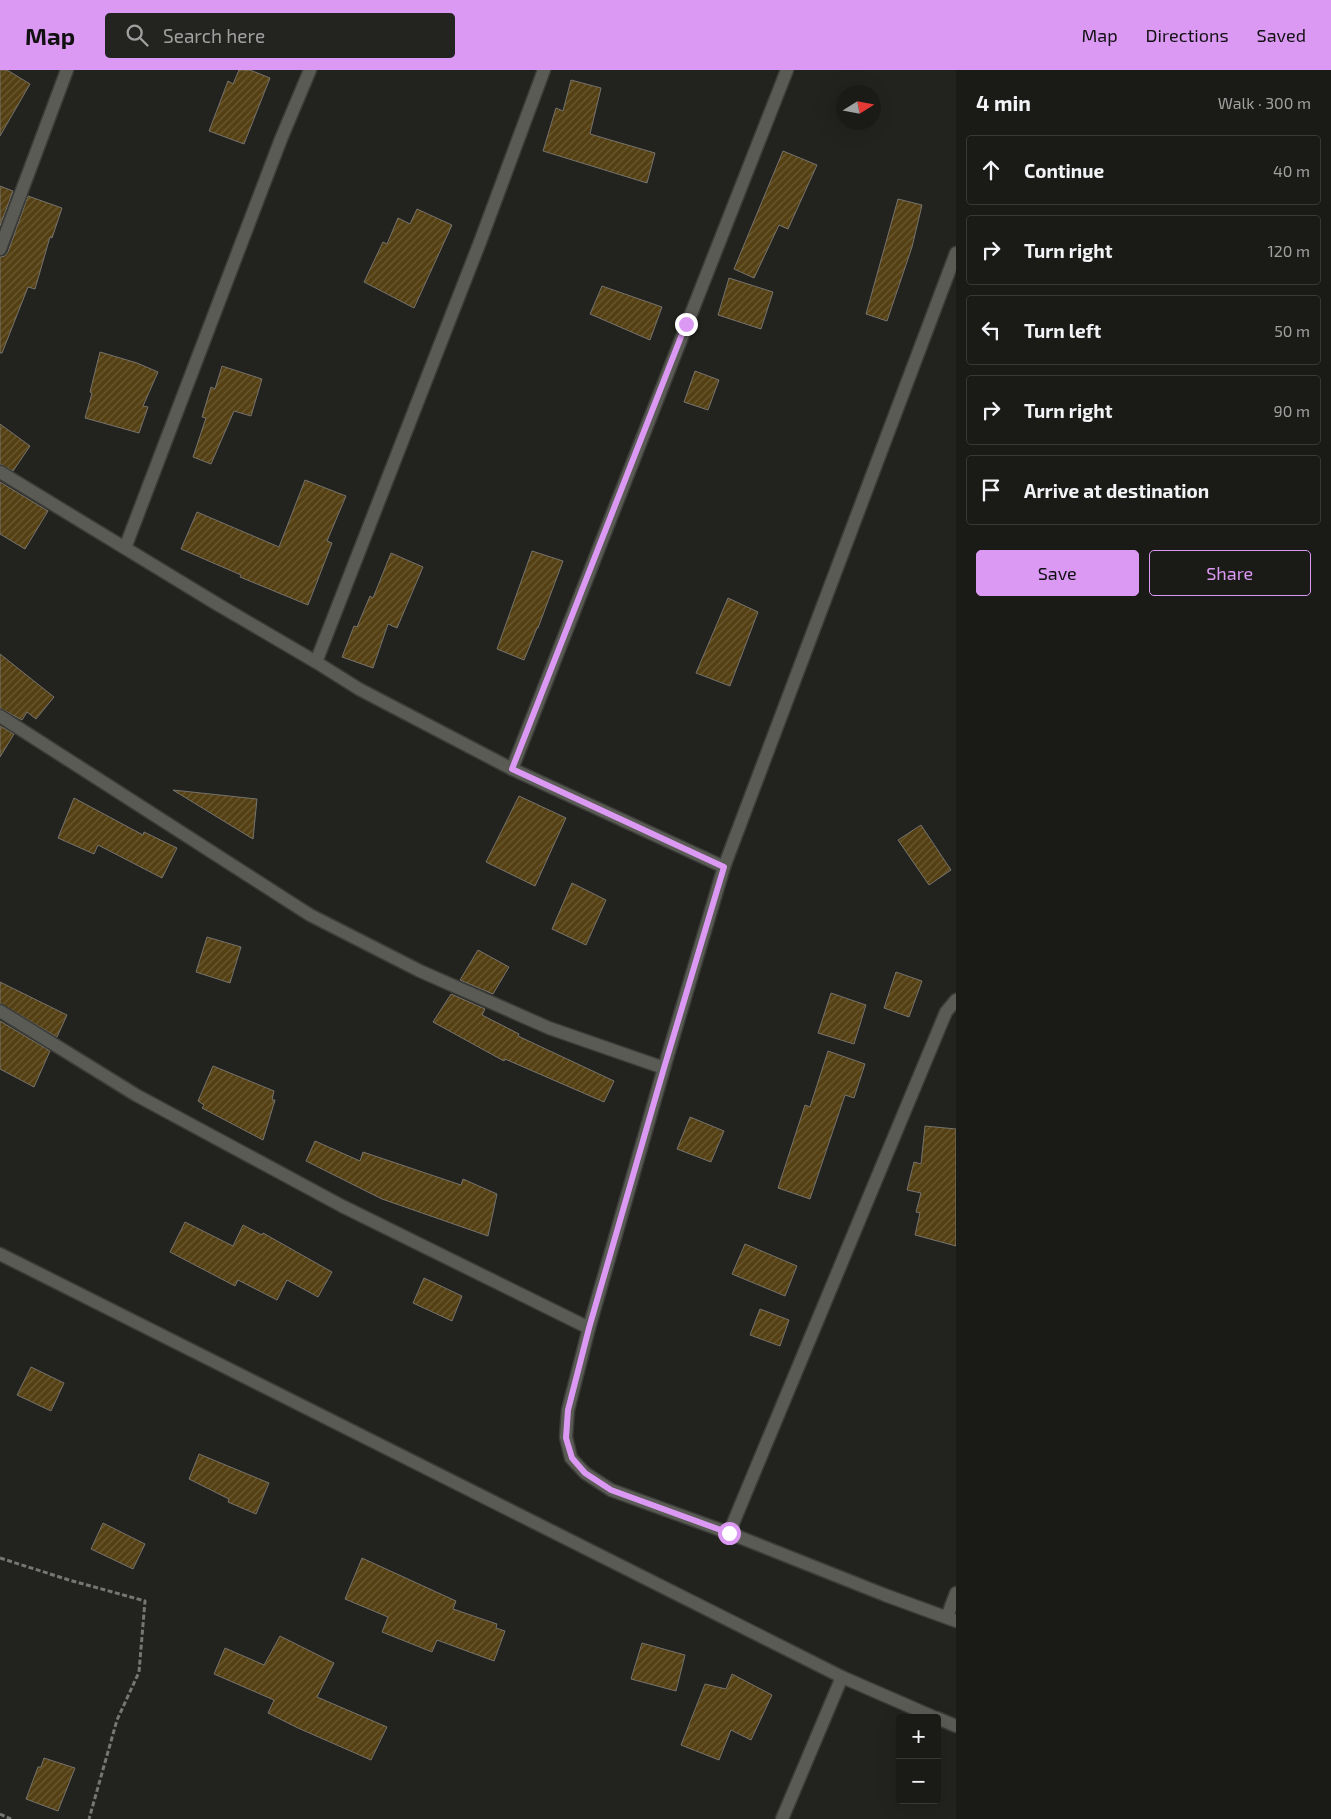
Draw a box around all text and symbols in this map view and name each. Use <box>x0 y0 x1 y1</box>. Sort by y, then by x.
search box <box>105 13 455 58</box>
text: Map <box>25 21 75 50</box>
icon: search <box>123 21 151 49</box>
text: Search here <box>163 24 265 47</box>
text: Map <box>1081 24 1118 46</box>
text: Directions <box>1146 24 1229 46</box>
text: Saved <box>1257 24 1306 46</box>
north arrow <box>836 85 881 130</box>
text: 4 min <box>976 90 1031 115</box>
text: Walk · 300 m <box>1218 93 1311 112</box>
icon: ahead <box>977 156 1005 184</box>
text: Continue <box>1024 159 1104 182</box>
text: 40 m <box>1273 161 1310 180</box>
icon: right <box>977 236 1005 264</box>
text: Turn right <box>1024 239 1112 262</box>
text: 120 m <box>1267 241 1310 260</box>
route end <box>675 313 698 336</box>
icon: left <box>977 316 1005 344</box>
text: Turn left <box>1024 319 1101 342</box>
text: 50 m <box>1274 321 1310 340</box>
icon: right <box>977 396 1005 424</box>
text: Turn right <box>1024 399 1112 422</box>
text: 90 m <box>1274 401 1310 420</box>
icon: arrive <box>977 476 1005 504</box>
text: Arrive at destination <box>1024 479 1209 502</box>
button: Save <box>976 550 1139 596</box>
button: Share <box>1149 550 1311 596</box>
route start <box>718 1522 741 1545</box>
map controls <box>896 1714 941 1804</box>
button: + <box>896 1714 941 1759</box>
button: − <box>896 1759 941 1804</box>

